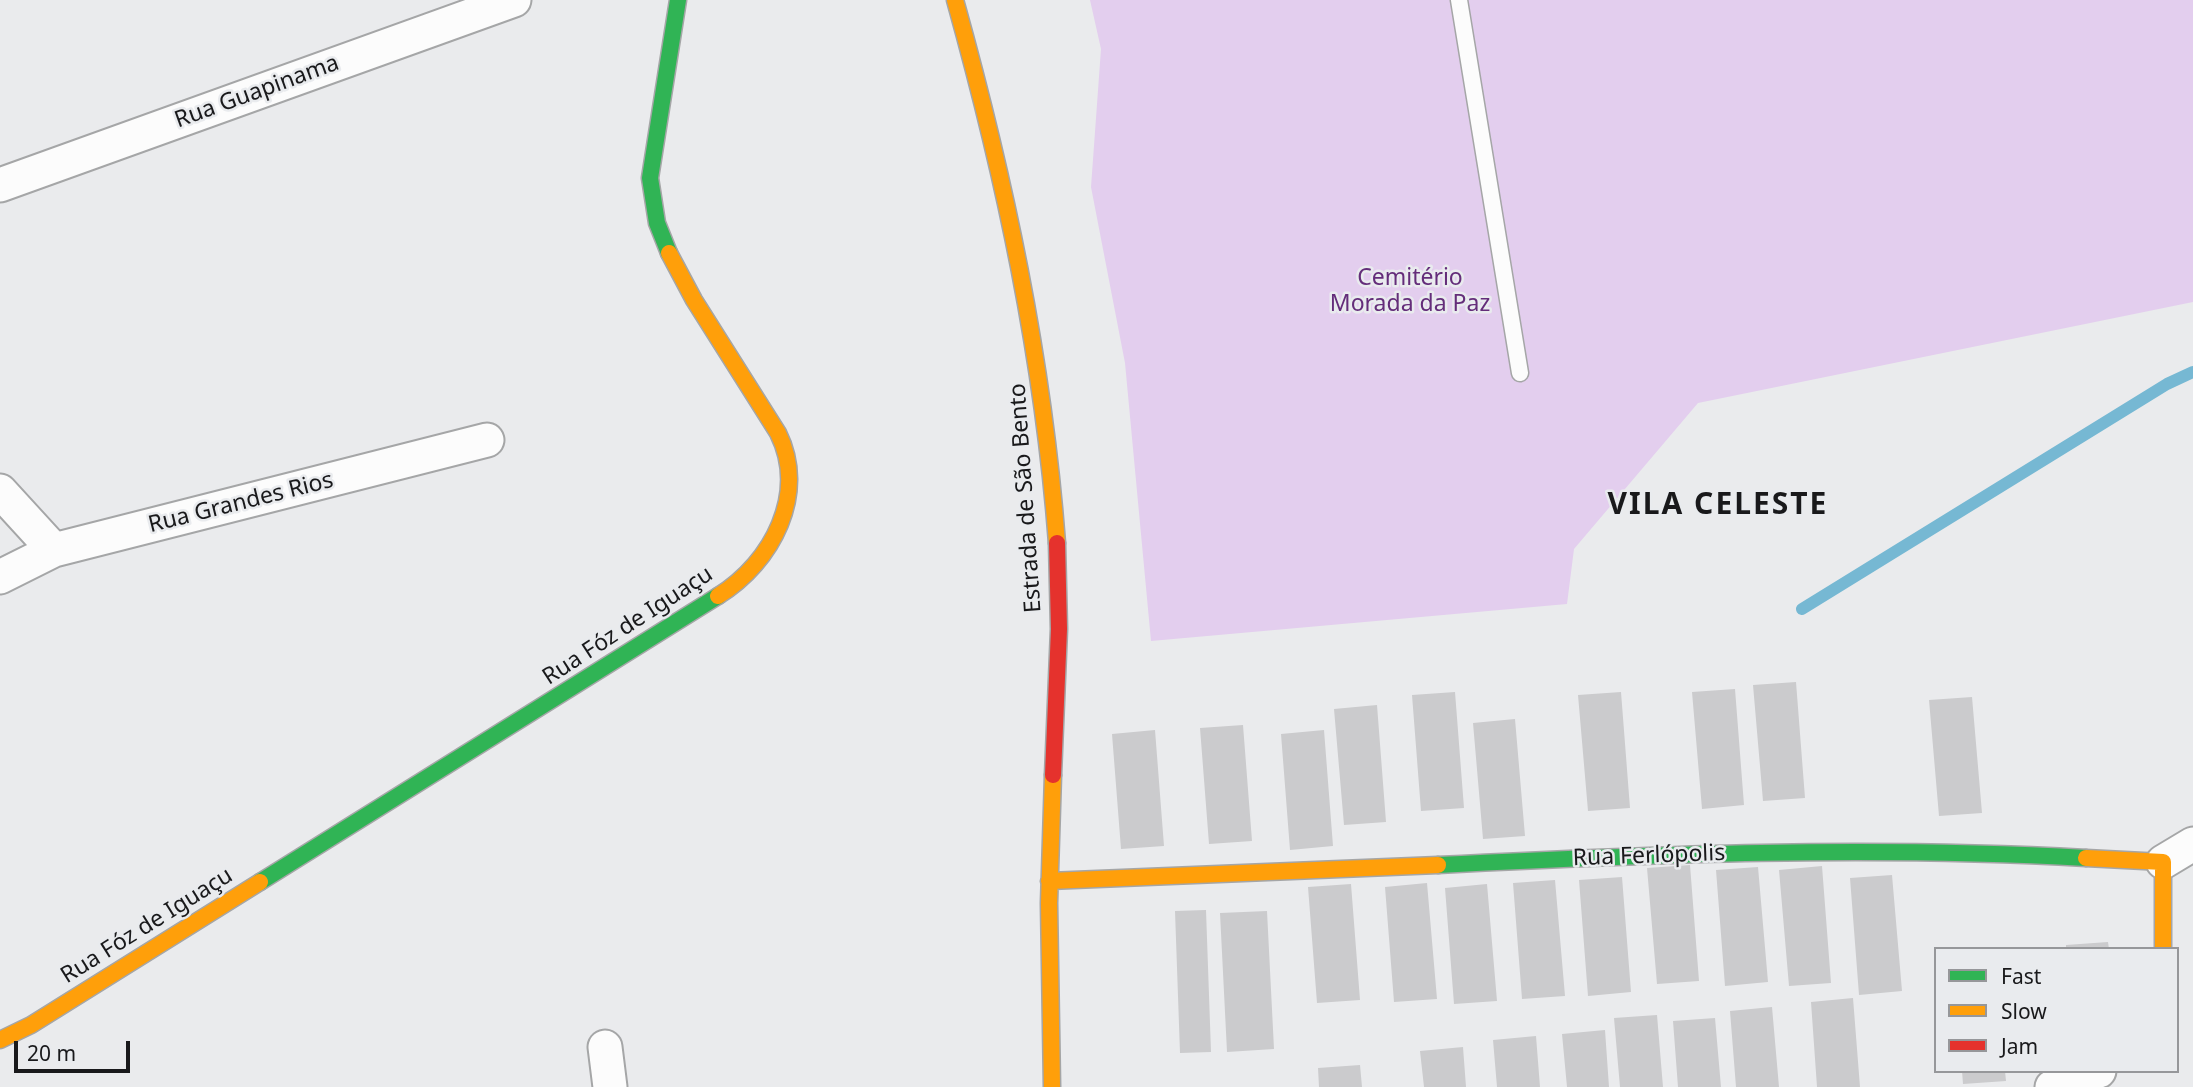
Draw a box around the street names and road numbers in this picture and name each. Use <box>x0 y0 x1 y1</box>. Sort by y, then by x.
street label: Rua Guapinama <box>171 49 343 135</box>
street label: Estrada de São Bento <box>1004 382 1048 614</box>
street label: Rua Grandes Rios <box>146 467 336 539</box>
street label: Rua Fóz de Iguaçu <box>538 561 718 691</box>
street label: Rua Ferlópolis <box>1572 840 1726 872</box>
street label: Rua Fóz de Iguaçu <box>56 862 238 990</box>

